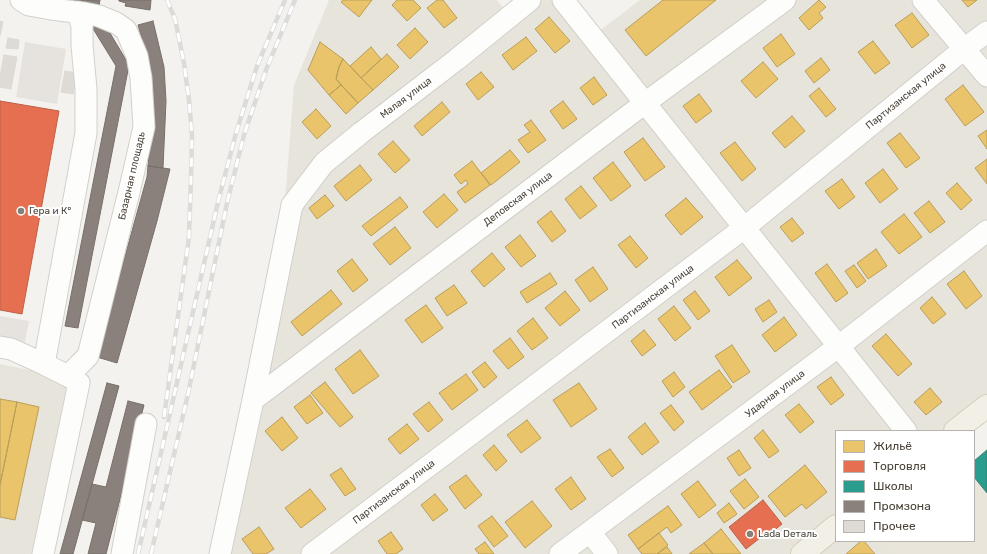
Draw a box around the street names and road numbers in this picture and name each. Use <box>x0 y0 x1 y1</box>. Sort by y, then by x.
street label: Партизанская улица <box>864 60 948 132</box>
street label: Малая улица <box>378 75 434 121</box>
street label: Базарная площадь <box>116 131 148 221</box>
street label: Деповская улица <box>481 169 555 229</box>
street label: Партизанская улица <box>610 262 696 332</box>
street label: Ударная улица <box>743 368 807 420</box>
street label: Партизанская улица <box>351 457 437 527</box>

